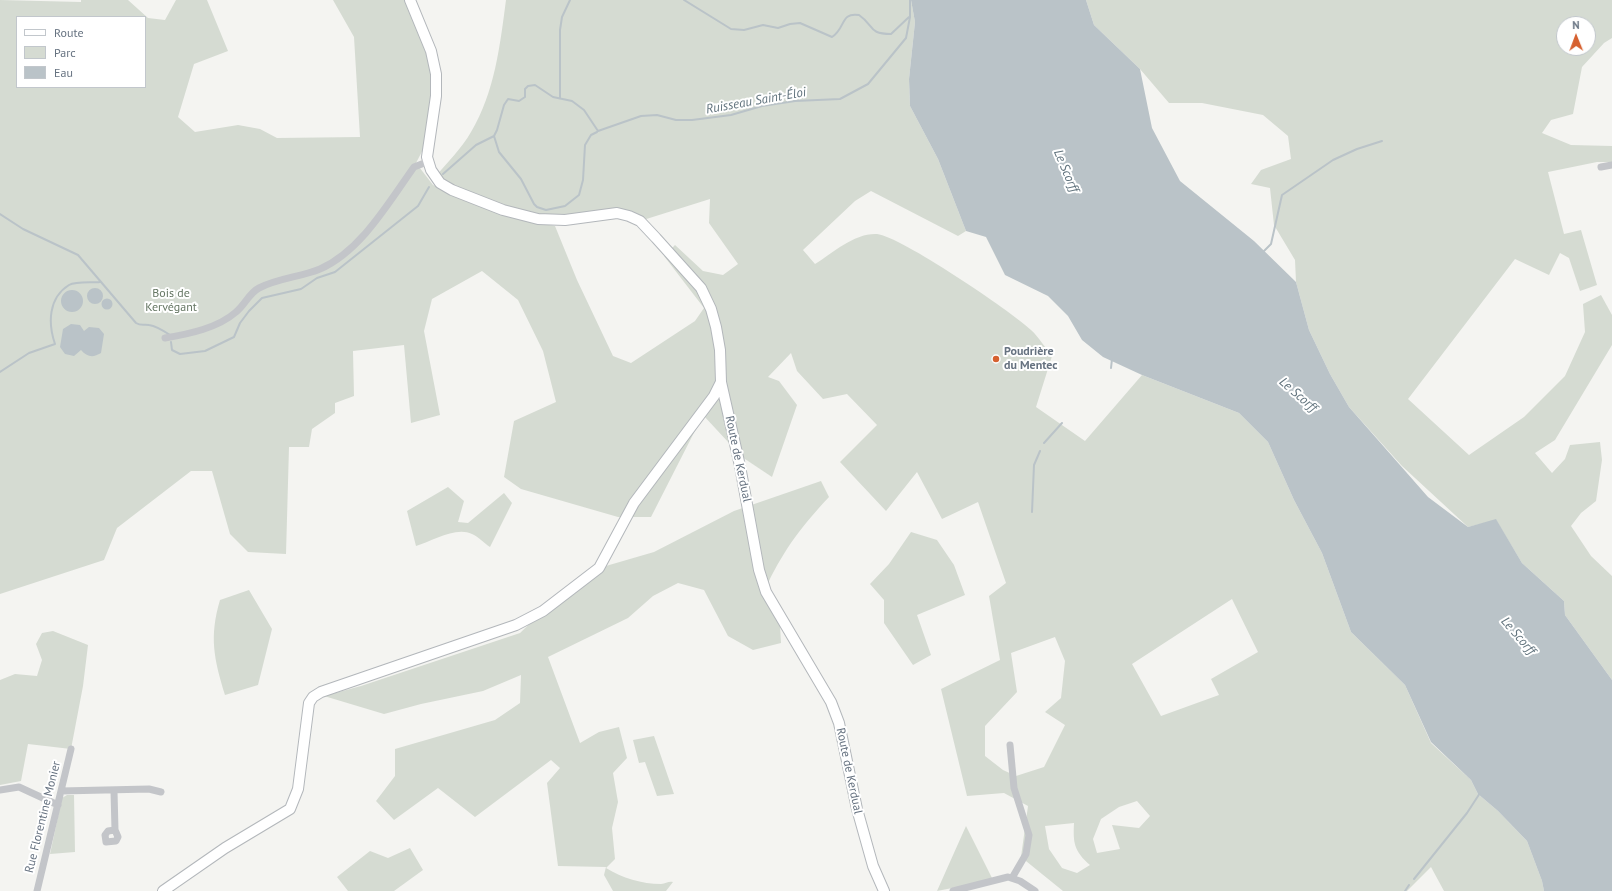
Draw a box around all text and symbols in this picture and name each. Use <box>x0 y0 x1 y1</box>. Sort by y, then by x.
legend <box>16 16 146 88</box>
north arrow <box>1556 16 1596 56</box>
text: N <box>1572 18 1580 32</box>
text: Route <box>54 25 84 40</box>
text: Parc <box>54 45 76 60</box>
text: Eau <box>54 65 73 80</box>
water label: Ruisseau Saint-Éloi <box>705 85 807 117</box>
water label: Le Scorff <box>1050 147 1082 195</box>
park label: Bois de Kervégant <box>145 287 197 315</box>
place label: Poudrière du Mentec <box>1004 345 1058 373</box>
marker: Poudrière du Mentec <box>991 354 1001 364</box>
water label: Le Scorff <box>1276 374 1320 416</box>
street label: Route de Kerdual <box>722 415 754 503</box>
water label: Le Scorff <box>1497 614 1539 658</box>
street label: Route de Kerdual <box>833 727 865 815</box>
street label: Rue Florentine Monier <box>22 760 64 874</box>

